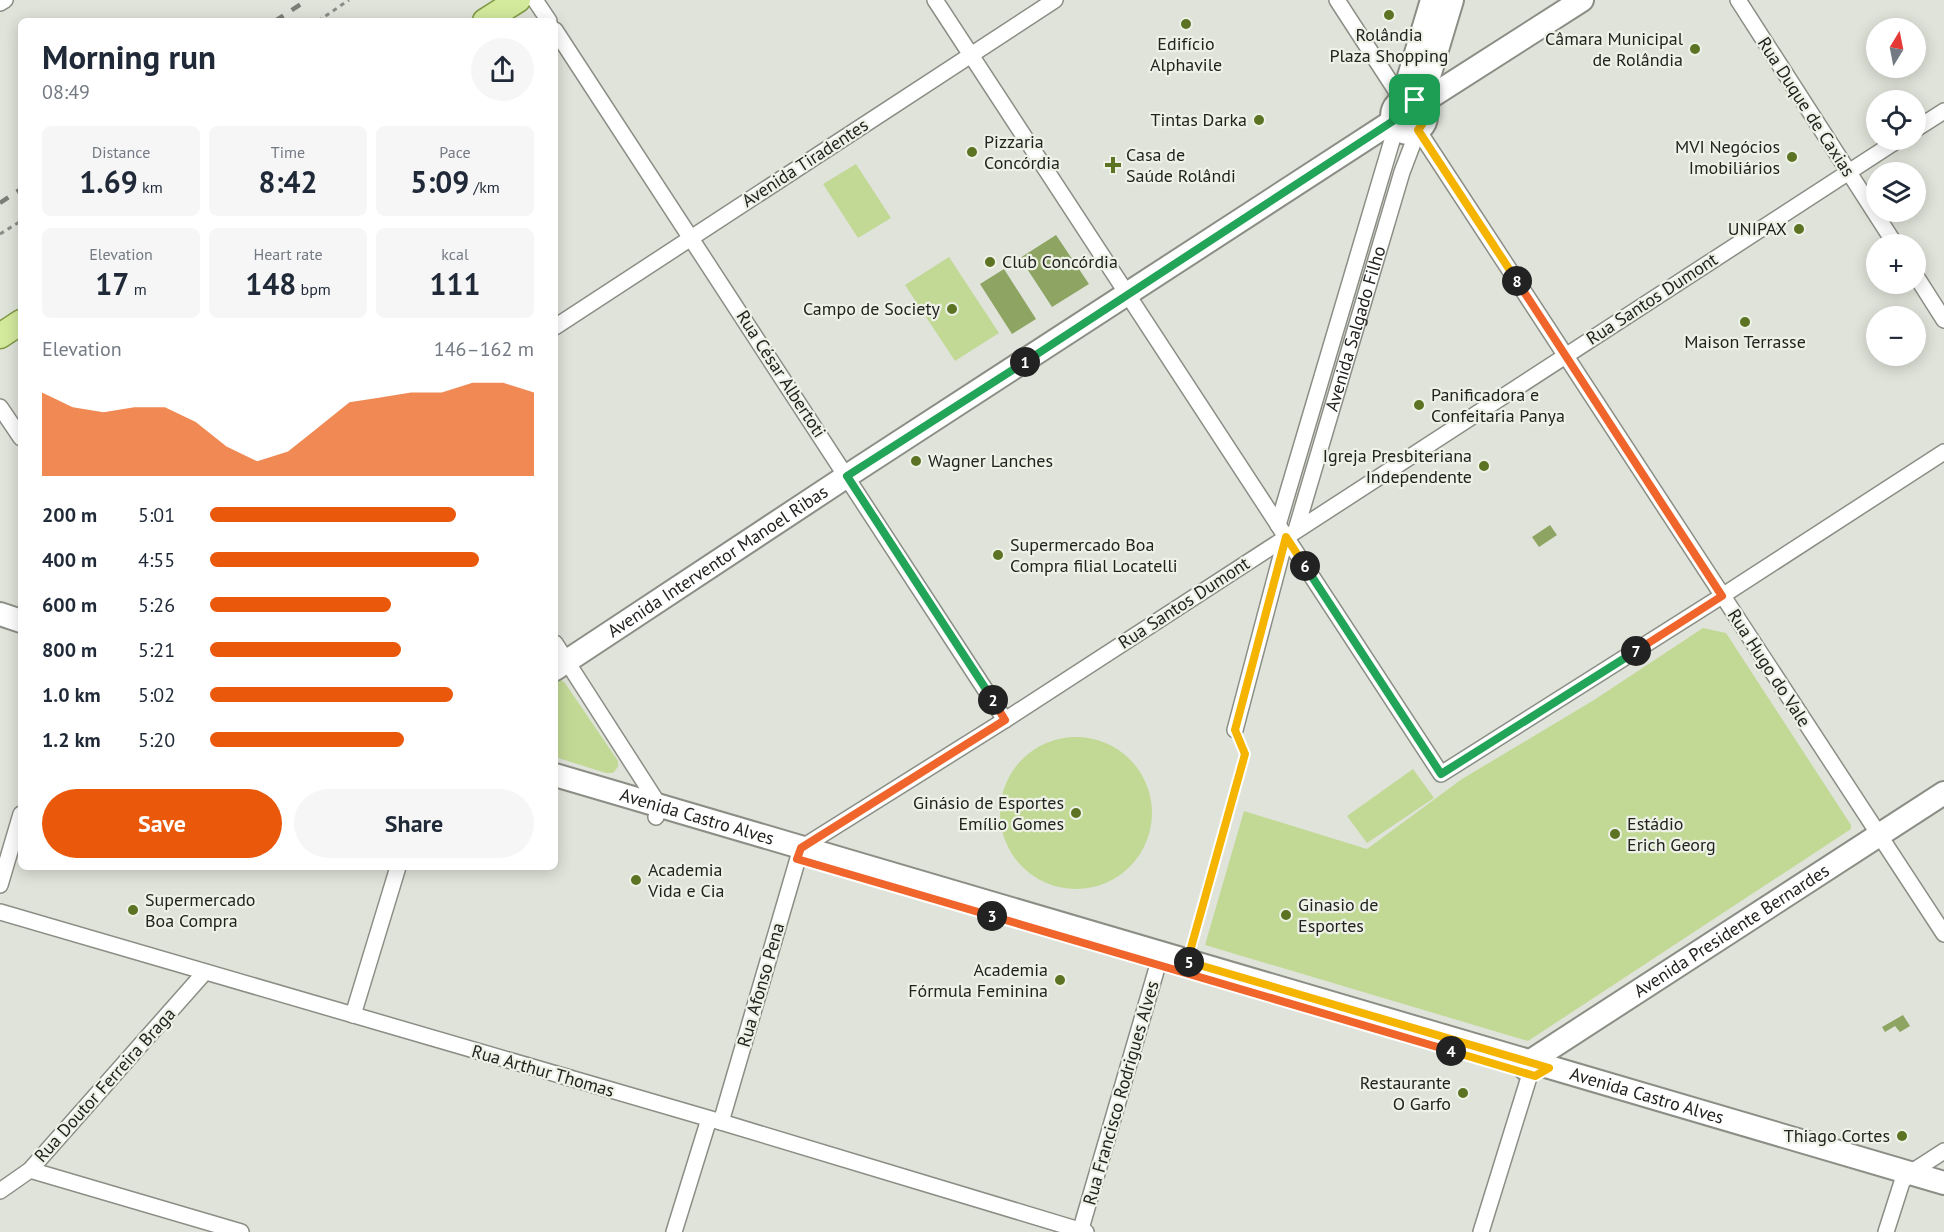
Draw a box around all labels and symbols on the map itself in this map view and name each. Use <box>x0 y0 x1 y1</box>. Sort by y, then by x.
marker: Rolândia Plaza Shopping <box>1382 8 1396 22</box>
marker: Edifício Alphavile <box>1179 17 1193 31</box>
north arrow <box>1866 18 1926 78</box>
place label: Rolândia Plaza Shopping <box>1330 23 1448 67</box>
place label: Câmara Municipal de Rolândia <box>1545 27 1684 71</box>
place label: Edifício Alphavile <box>1150 32 1222 76</box>
street label: Rua Duque de Caxias <box>1753 33 1860 181</box>
marker: Câmara Municipal de Rolândia <box>1688 42 1702 56</box>
pin <box>1389 74 1440 125</box>
place label: Tintas Darka <box>1151 108 1247 131</box>
street label: Avenida Tiradentes <box>737 113 872 212</box>
marker: Tintas Darka <box>1252 113 1266 127</box>
place label: Pizzaria Concórdia <box>984 130 1060 174</box>
place label: MVI Negócios Imobiliários <box>1675 135 1780 179</box>
place label: Casa de Saúde Rolândi <box>1126 143 1236 187</box>
marker: Pizzaria Concórdia <box>965 145 979 159</box>
marker: MVI Negócios Imobiliários <box>1785 150 1799 164</box>
marker: Casa de Saúde Rolândi <box>1104 156 1122 174</box>
place label: UNIPAX <box>1728 217 1787 240</box>
marker: UNIPAX <box>1792 222 1806 236</box>
street label: Avenida Salgado Filho <box>1320 243 1390 414</box>
street label: Rua Santos Dumont <box>1582 248 1722 350</box>
place label: Club Concórdia <box>1002 250 1118 273</box>
marker: Club Concórdia <box>983 255 997 269</box>
pin: 8 <box>1502 266 1532 296</box>
place label: Campo de Society <box>803 297 941 320</box>
marker: Campo de Society <box>945 302 959 316</box>
street label: Rua César Albertoti <box>732 306 831 442</box>
marker: Maison Terrasse <box>1738 315 1752 329</box>
place label: Maison Terrasse <box>1684 330 1806 353</box>
pin: 1 <box>1010 347 1040 377</box>
place label: Panificadora e Confeitaria Panya <box>1431 383 1565 427</box>
marker: Panificadora e Confeitaria Panya <box>1412 398 1426 412</box>
place label: Igreja Presbiteriana Independente <box>1323 444 1472 488</box>
place label: Wagner Lanches <box>928 449 1053 472</box>
marker: Wagner Lanches <box>909 454 923 468</box>
marker: Igreja Presbiteriana Independente <box>1477 459 1491 473</box>
street label: Avenida Interventor Manoel Ribas <box>603 480 832 642</box>
place label: Supermercado Boa Compra filial Locatelli <box>1010 533 1178 577</box>
marker: Supermercado Boa Compra filial Locatelli <box>991 548 1005 562</box>
pin: 6 <box>1290 551 1320 581</box>
street label: Rua Santos Dumont <box>1114 552 1254 654</box>
street label: Rua Hugo do Vale <box>1723 604 1816 731</box>
pin: 7 <box>1621 636 1651 666</box>
pin: 2 <box>978 685 1008 715</box>
street label: Avenida Castro Alves <box>617 783 777 850</box>
place label: Ginásio de Esportes Emílio Gomes <box>913 791 1064 835</box>
marker: Ginásio de Esportes Emílio Gomes <box>1069 806 1083 820</box>
place label: Estádio Erich Georg <box>1627 812 1716 856</box>
marker: Estádio Erich Georg <box>1608 827 1622 841</box>
place label: Academia Vida e Cia <box>647 858 724 902</box>
street label: Avenida Presidente Bernardes <box>1629 858 1833 1002</box>
marker: Academia Vida e Cia <box>629 873 643 887</box>
place label: Supermercado Boa Compra <box>145 888 256 932</box>
place label: Ginasio de Esportes <box>1298 893 1378 937</box>
pin: 3 <box>977 901 1007 931</box>
marker: Supermercado Boa Compra <box>126 903 140 917</box>
marker: Ginasio de Esportes <box>1279 908 1293 922</box>
street label: Rua Afonso Pena <box>732 920 789 1050</box>
pin: 5 <box>1174 947 1204 977</box>
place label: Academia Fórmula Feminina <box>908 958 1048 1002</box>
marker: Academia Fórmula Feminina <box>1053 973 1067 987</box>
street label: Rua Francisco Rodrigues Alves <box>1077 978 1164 1208</box>
street label: Rua Doutor Ferreira Braga <box>29 1003 180 1167</box>
pin: 4 <box>1436 1036 1466 1066</box>
street label: Rua Arthur Thomas <box>469 1039 617 1102</box>
street label: Avenida Castro Alves <box>1567 1062 1727 1129</box>
place label: Restaurante O Garfo <box>1360 1071 1451 1115</box>
marker: Restaurante O Garfo <box>1456 1086 1470 1100</box>
place label: Thiago Cortes <box>1784 1124 1890 1147</box>
marker: Thiago Cortes <box>1895 1129 1909 1143</box>

